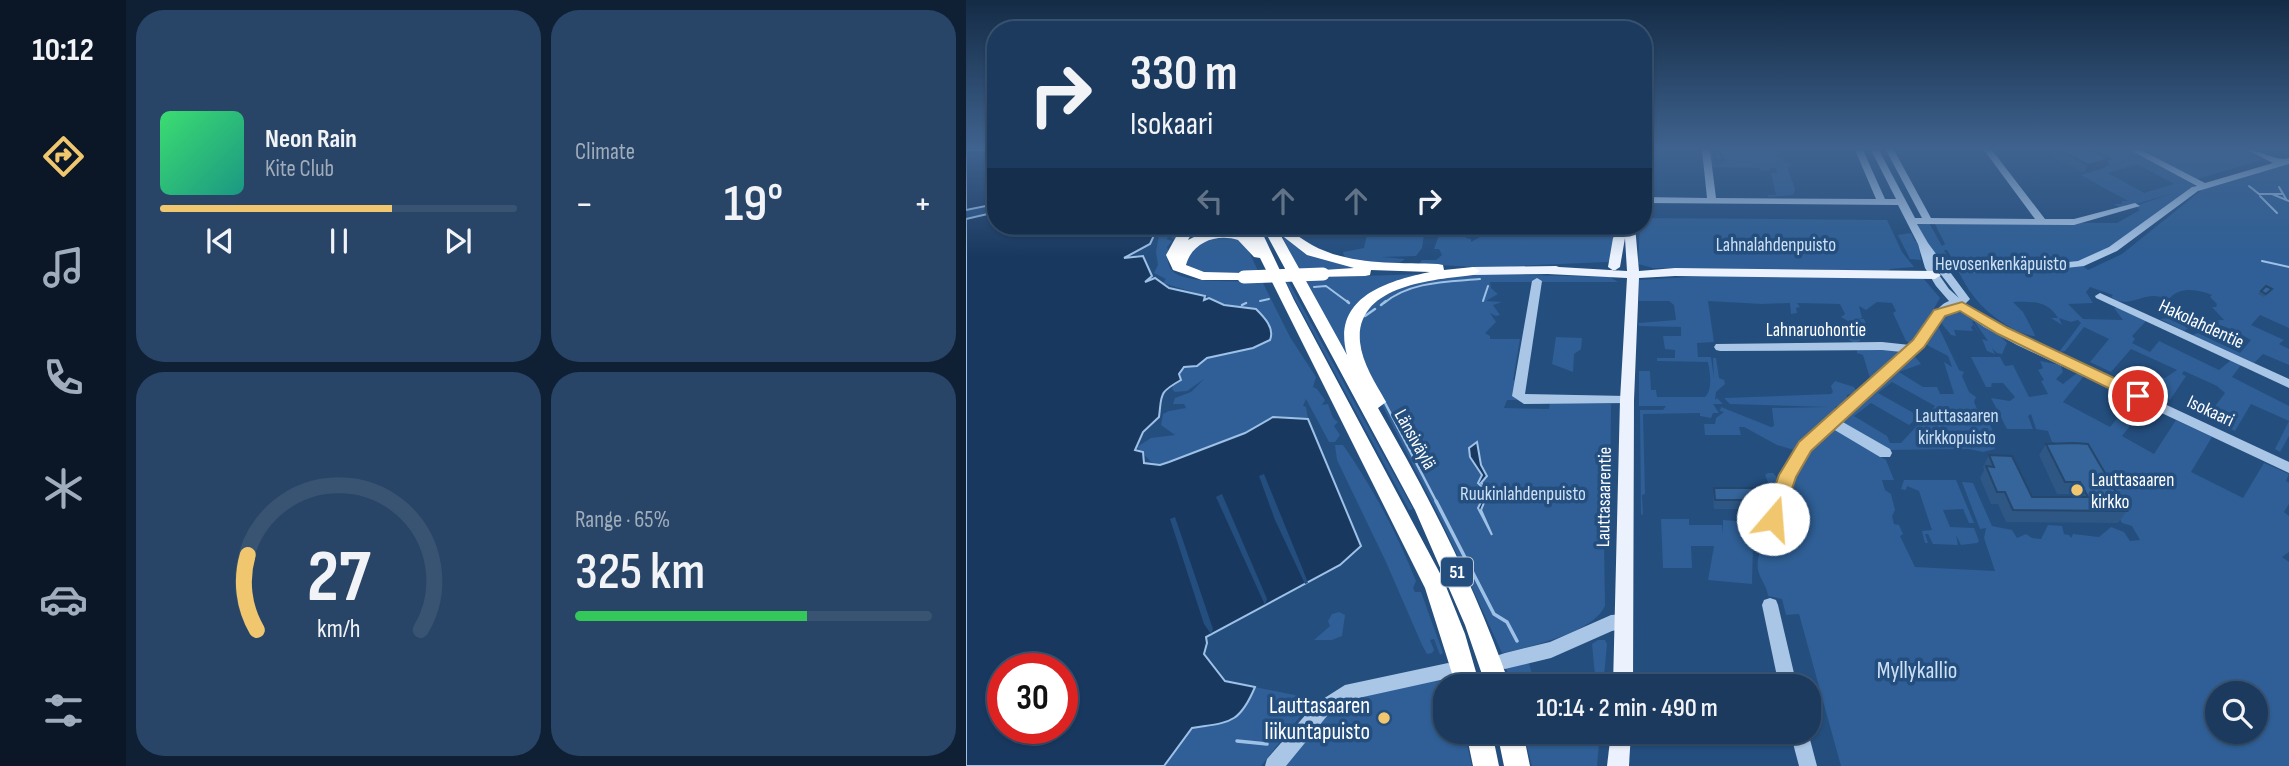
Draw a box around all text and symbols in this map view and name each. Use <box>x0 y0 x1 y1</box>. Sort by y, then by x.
text: 10:12 <box>32 31 94 70</box>
text: 330 m <box>1130 45 1237 104</box>
icon: right <box>1015 49 1106 140</box>
text: Isokaari <box>1130 105 1213 144</box>
text: Neon Rain <box>265 124 357 155</box>
icon: directions <box>39 132 88 181</box>
text: Climate <box>575 138 635 166</box>
text: Kite Club <box>265 155 334 183</box>
text: 19° <box>724 173 783 236</box>
text: − <box>575 182 594 227</box>
text: + <box>913 182 932 227</box>
icon: left <box>1191 182 1229 220</box>
icon: ahead <box>1264 182 1302 220</box>
icon: ahead <box>1337 182 1375 220</box>
icon: right <box>1410 182 1448 220</box>
icon: previous <box>201 222 239 260</box>
icon: pause <box>320 222 358 260</box>
icon: next <box>439 222 477 260</box>
park label: Lahnalahdenpuisto <box>1716 234 1836 257</box>
icon: music <box>39 243 88 292</box>
park label: Hevosenkenkäpuisto <box>1935 253 2067 276</box>
street label: Hakolahdentie <box>2155 295 2248 354</box>
street label: Lahnaruohontie <box>1766 319 1866 342</box>
icon: phone <box>39 353 88 402</box>
pin <box>2108 366 2168 426</box>
icon: arrive <box>2119 377 2157 415</box>
street label: Isokaari <box>2183 390 2238 432</box>
park label: Lauttasaaren kirkkopuisto <box>1915 405 1999 450</box>
street label: Länsiväylä <box>1389 406 1441 474</box>
street label: Lauttasaarentie <box>1592 447 1617 547</box>
icon: climate <box>39 464 88 513</box>
place label: Lauttasaaren kirkko <box>2091 469 2174 514</box>
position arrow <box>1736 482 1810 556</box>
marker: Lauttasaaren kirkko <box>2069 482 2085 498</box>
park label: Ruukinlahdenpuisto <box>1460 483 1586 506</box>
text: Range · 65% <box>575 506 670 534</box>
text: 27 <box>307 534 371 622</box>
text: 325 km <box>575 541 705 604</box>
road number: 51 <box>1441 558 1473 586</box>
icon: car <box>39 575 88 624</box>
text: km/h <box>317 614 360 645</box>
speed limit sign: 30 <box>987 653 1078 744</box>
park label: Myllykallio <box>1877 657 1957 685</box>
map controls <box>2205 681 2268 744</box>
button: search <box>2205 681 2268 744</box>
icon: filters <box>39 686 88 735</box>
place label: Lauttasaaren liikuntapuisto <box>1264 692 1370 746</box>
text: 10:14 · 2 min · 490 m <box>1536 693 1718 724</box>
marker: Lauttasaaren liikuntapuisto <box>1376 710 1392 726</box>

